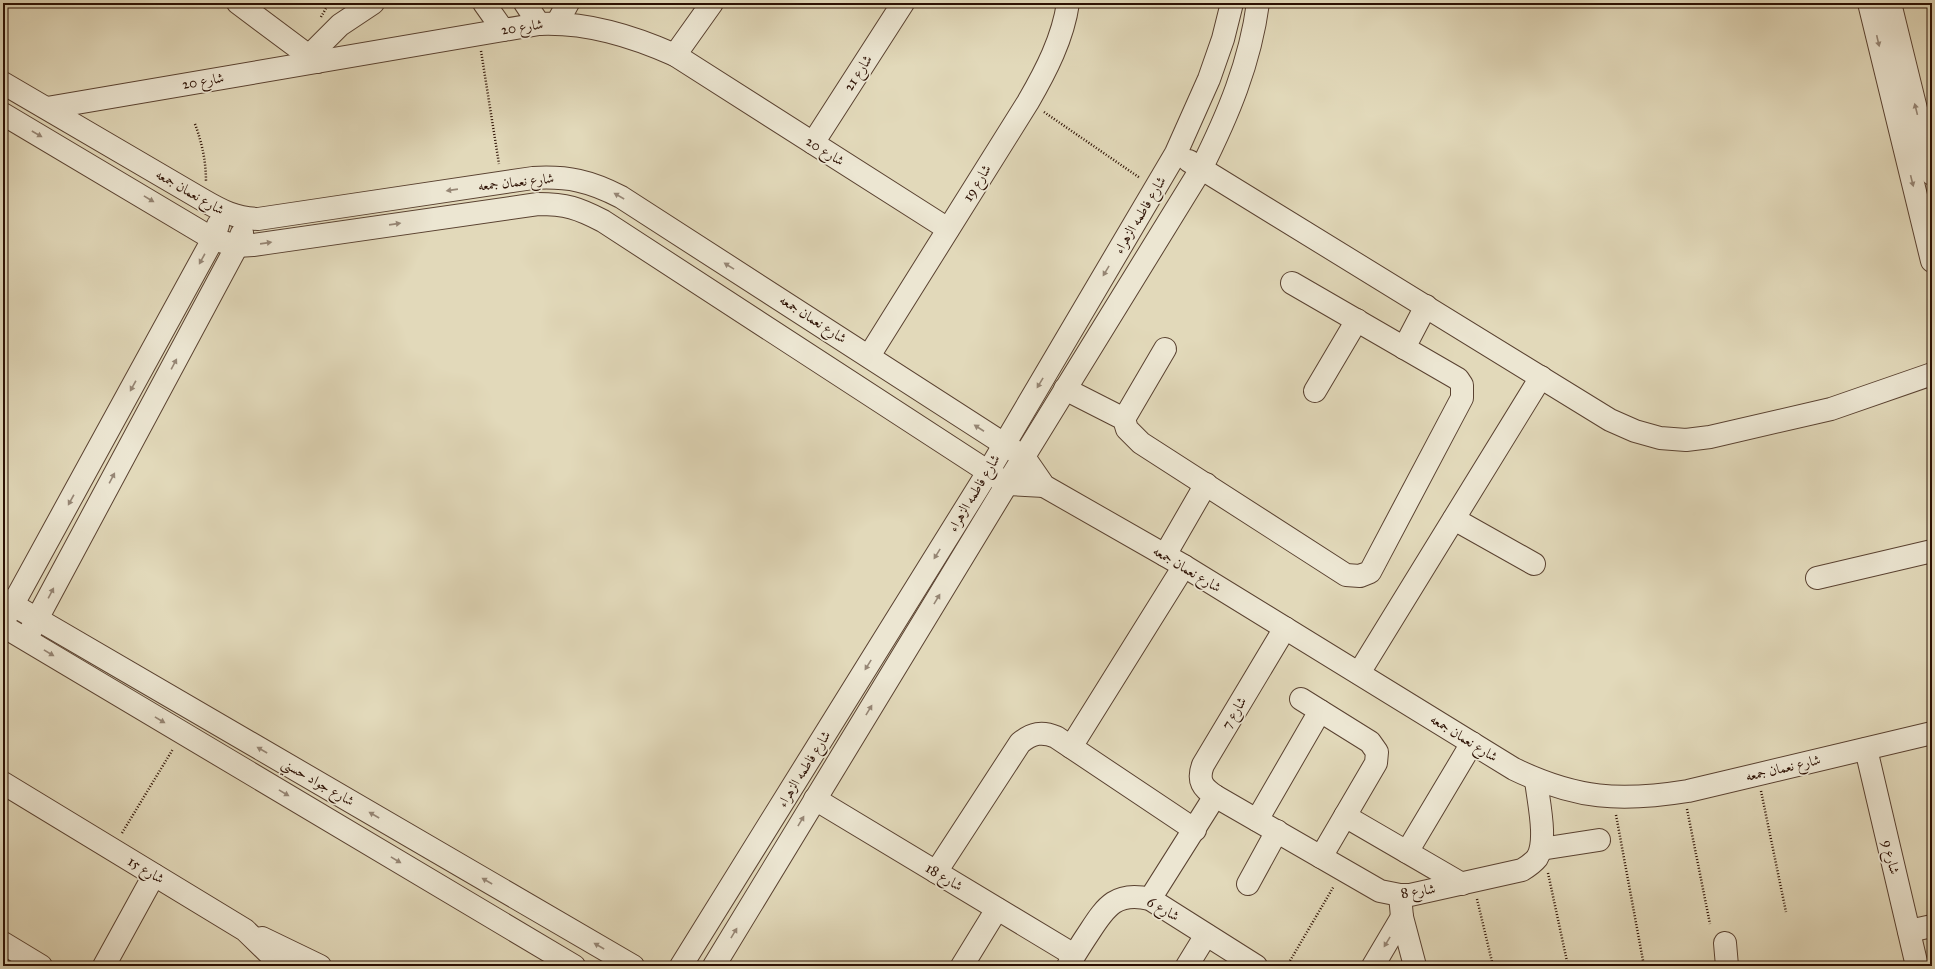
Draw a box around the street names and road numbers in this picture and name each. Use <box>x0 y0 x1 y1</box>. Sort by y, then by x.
street label: شارع 20 <box>500 16 545 41</box>
street label: شارع 21 <box>840 52 878 96</box>
street label: شارع 20 <box>181 69 226 96</box>
street label: شارع 20 <box>801 133 848 172</box>
street label: شارع 19 <box>959 161 997 206</box>
street label: شارع نعمان جمعه <box>151 166 227 221</box>
street label: شارع نعمان جمعه <box>477 170 555 197</box>
street label: شارع فاطمه الزهراء <box>1110 173 1172 258</box>
street label: شارع نعمان جمعه <box>775 291 850 349</box>
street label: شارع فاطمه الزهراء <box>944 451 1006 536</box>
street label: شارع نعمان جمعه <box>1148 542 1224 599</box>
street label: شارع 7 <box>1218 694 1253 734</box>
street label: شارع نعمان جمعه <box>1425 711 1501 768</box>
street label: شارع فاطمه الزهراء <box>774 728 837 812</box>
street label: شارع نعمان جمعه <box>1744 751 1823 788</box>
street label: شارع جواد حسني <box>277 754 357 813</box>
street label: شارع 9 <box>1876 838 1903 877</box>
street label: شارع 15 <box>123 853 167 890</box>
street label: شارع 18 <box>921 859 966 897</box>
street label: شارع 8 <box>1400 880 1437 905</box>
street label: شارع 6 <box>1142 893 1182 927</box>

